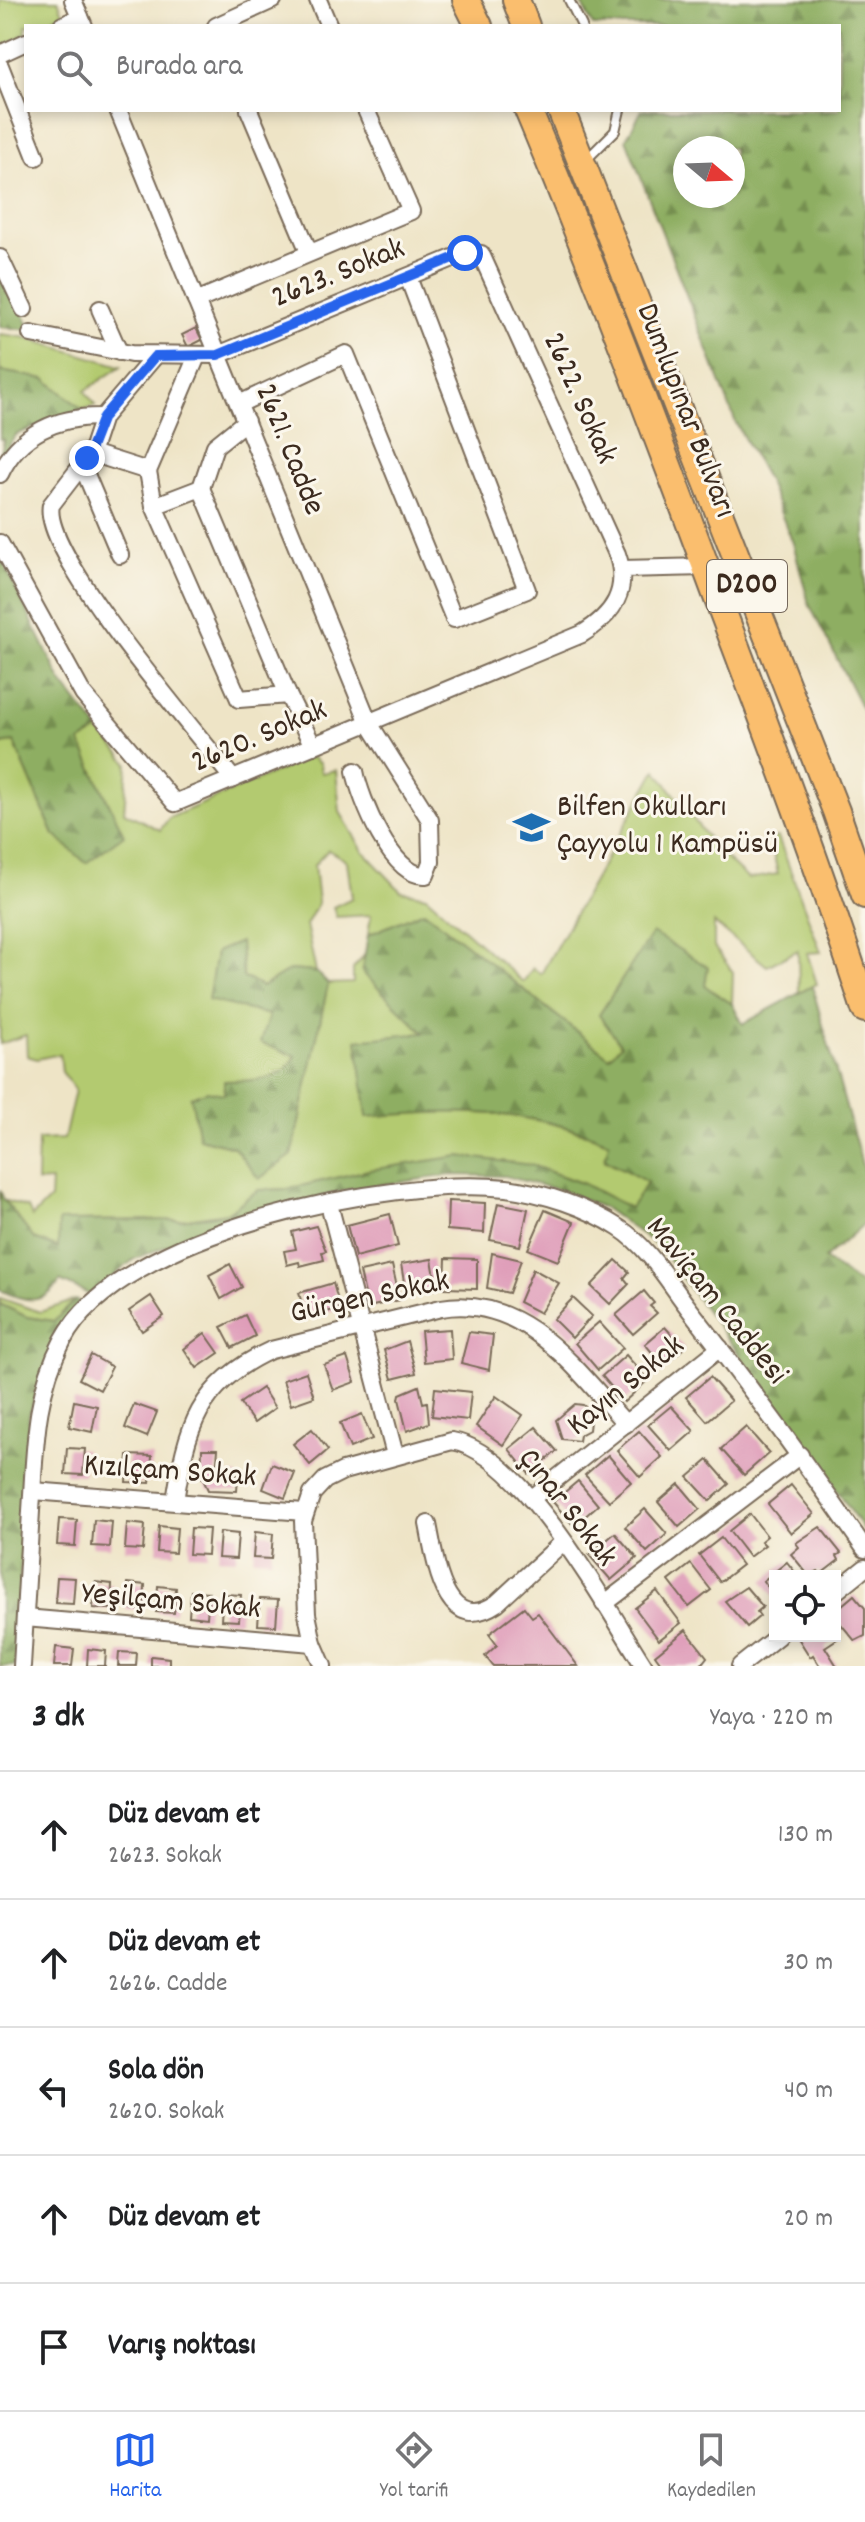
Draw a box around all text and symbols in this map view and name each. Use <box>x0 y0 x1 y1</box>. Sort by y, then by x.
search box <box>24 24 841 112</box>
icon: search <box>52 46 96 90</box>
text: Burada ara <box>116 47 243 90</box>
north arrow <box>673 136 745 208</box>
street label: 2623. Sokak <box>265 227 413 323</box>
route start <box>447 235 483 271</box>
street label: Dumlupınar Bulvarı <box>622 297 746 525</box>
street label: 2622. Sokak <box>529 326 627 472</box>
street label: 2621. Cadde <box>241 377 335 523</box>
route end <box>69 440 105 476</box>
road number: D200 <box>707 560 787 612</box>
street label: 2620. Sokak <box>185 689 335 787</box>
place label: Bilfen Okulları Çayyolu 1 Kampüsü <box>557 786 778 869</box>
school or university icon: Bilfen Okulları Çayyolu 1 Kampüsü <box>512 808 550 846</box>
street label: Maviçam Caddesi <box>633 1208 797 1396</box>
street label: Gürgen Sokak <box>286 1260 454 1338</box>
street label: Kayın Sokak <box>558 1325 696 1449</box>
street label: Çınar Sokak <box>505 1440 627 1578</box>
street label: Kızılçam Sokak <box>82 1444 258 1502</box>
map controls <box>769 1570 841 1642</box>
button: locate <box>769 1570 841 1642</box>
street label: Yeşilçam Sokak <box>79 1572 263 1634</box>
text: 3 dk <box>32 1694 85 1743</box>
text: Yaya · 220 m <box>710 1700 833 1737</box>
text: Düz devam et <box>108 1795 260 1838</box>
icon: ahead <box>32 1813 76 1857</box>
text: 130 m <box>778 1817 833 1854</box>
text: 2623. Sokak <box>108 1838 222 1875</box>
text: Düz devam et <box>108 1923 260 1966</box>
icon: ahead <box>32 1941 76 1985</box>
text: 30 m <box>783 1945 833 1982</box>
text: 2626. Cadde <box>108 1966 227 2003</box>
text: Sola dön <box>108 2051 204 2094</box>
icon: left <box>32 2069 76 2113</box>
text: 40 m <box>784 2073 833 2110</box>
text: 2620. Sokak <box>108 2094 224 2131</box>
icon: ahead <box>32 2197 76 2241</box>
text: Düz devam et <box>108 2198 260 2241</box>
text: 20 m <box>784 2201 833 2238</box>
icon: arrive <box>32 2325 76 2369</box>
text: Varış noktası <box>108 2326 256 2369</box>
tab: Harita <box>109 2428 161 2507</box>
tab: Yol tarifi <box>380 2428 449 2507</box>
tab: Kaydedilen <box>667 2428 756 2507</box>

